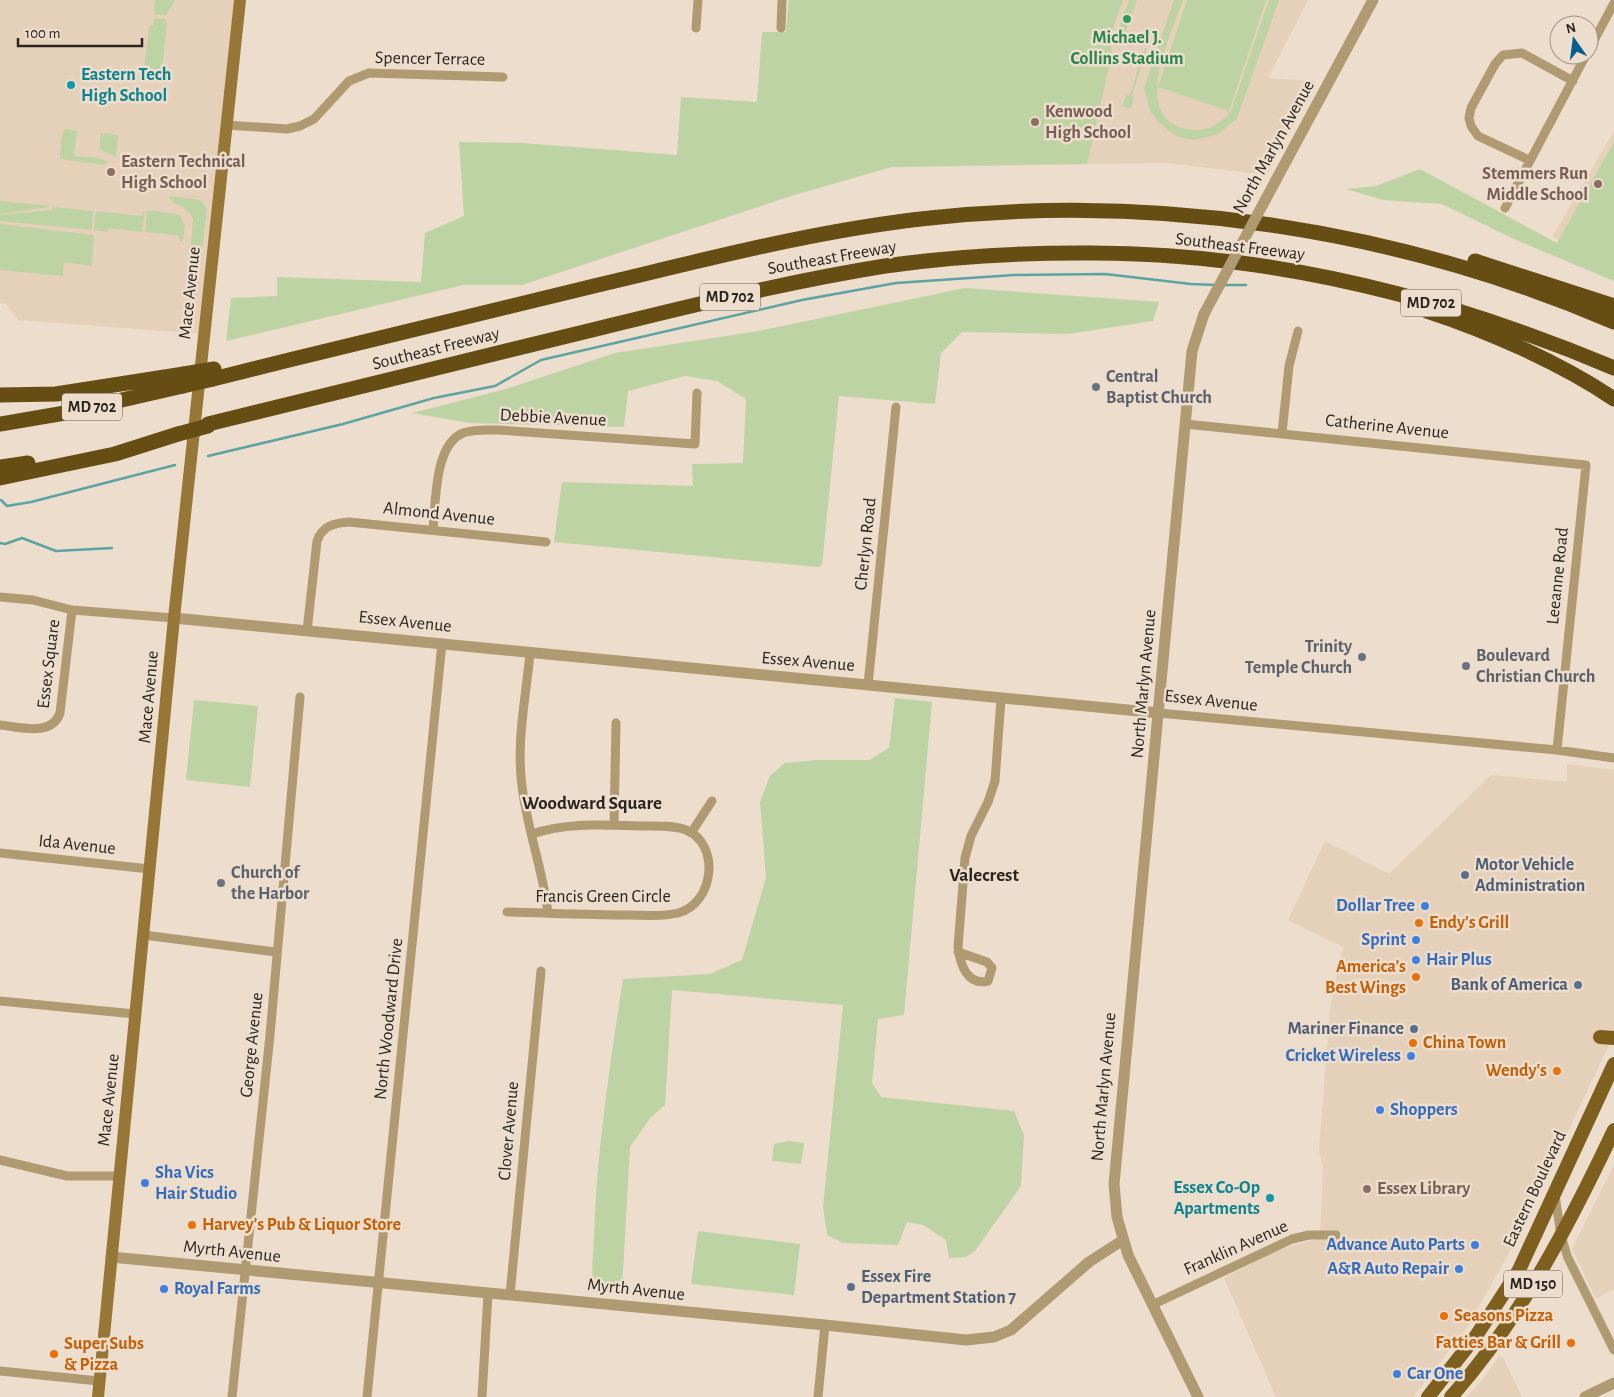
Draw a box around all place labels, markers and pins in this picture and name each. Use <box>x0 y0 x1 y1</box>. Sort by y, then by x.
marker: Michael J. Collins Stadium <box>1121 13 1133 25</box>
place label: Michael J. Collins Stadium <box>1071 29 1183 68</box>
place label: Eastern Tech High School <box>81 66 171 105</box>
marker: Eastern Tech High School <box>65 79 77 91</box>
place label: Kenwood High School <box>1045 103 1131 142</box>
marker: Kenwood High School <box>1029 116 1041 128</box>
place label: Eastern Technical High School <box>121 153 246 192</box>
place label: Stemmers Run Middle School <box>1482 165 1588 204</box>
marker: Eastern Technical High School <box>105 166 117 178</box>
marker: Stemmers Run Middle School <box>1592 178 1604 190</box>
place label: Central Baptist Church <box>1106 368 1212 407</box>
marker: Central Baptist Church <box>1090 381 1102 393</box>
place label: Trinity Temple Church <box>1245 638 1353 677</box>
place label: Boulevard Christian Church <box>1476 647 1595 686</box>
marker: Trinity Temple Church <box>1356 651 1368 663</box>
marker: Boulevard Christian Church <box>1460 660 1472 672</box>
place label: Motor Vehicle Administration <box>1475 856 1585 895</box>
place label: Church of the Harbor <box>231 864 310 903</box>
marker: Motor Vehicle Administration <box>1459 869 1471 881</box>
marker: Church of the Harbor <box>215 877 227 889</box>
place label: Dollar Tree <box>1336 897 1415 915</box>
marker: Dollar Tree <box>1419 900 1431 912</box>
place label: Endy’s Grill <box>1429 914 1509 932</box>
marker: Endy’s Grill <box>1413 917 1425 929</box>
place label: Sprint <box>1361 931 1406 949</box>
marker: Sprint <box>1410 934 1422 946</box>
place label: Hair Plus <box>1426 951 1492 969</box>
marker: Hair Plus <box>1410 954 1422 966</box>
place label: America’s Best Wings <box>1325 958 1406 997</box>
marker: America’s Best Wings <box>1410 971 1422 983</box>
place label: Bank of America <box>1451 976 1568 994</box>
marker: Bank of America <box>1572 979 1584 991</box>
place label: Mariner Finance <box>1287 1020 1404 1038</box>
marker: Mariner Finance <box>1408 1023 1420 1035</box>
place label: China Town <box>1423 1034 1506 1052</box>
marker: China Town <box>1407 1037 1419 1049</box>
place label: Cricket Wireless <box>1286 1047 1401 1065</box>
marker: Cricket Wireless <box>1405 1050 1417 1062</box>
place label: Wendy's <box>1486 1062 1547 1080</box>
marker: Wendy's <box>1551 1065 1563 1077</box>
place label: Shoppers <box>1390 1101 1458 1119</box>
marker: Shoppers <box>1374 1104 1386 1116</box>
place label: Sha Vics Hair Studio <box>155 1164 237 1203</box>
marker: Sha Vics Hair Studio <box>139 1177 151 1189</box>
place label: Essex Co-Op Apartments <box>1173 1179 1260 1218</box>
place label: Essex Library <box>1377 1180 1471 1198</box>
marker: Essex Library <box>1361 1183 1373 1195</box>
marker: Essex Co-Op Apartments <box>1264 1192 1276 1204</box>
place label: Harvey’s Pub & Liquor Store <box>202 1216 401 1234</box>
marker: Harvey’s Pub & Liquor Store <box>186 1219 198 1231</box>
place label: Advance Auto Parts <box>1326 1236 1465 1254</box>
marker: Advance Auto Parts <box>1469 1239 1481 1251</box>
place label: A&R Auto Repair <box>1327 1260 1450 1278</box>
marker: A&R Auto Repair <box>1453 1263 1465 1275</box>
place label: Essex Fire Department Station 7 <box>861 1268 1016 1307</box>
place label: Royal Farms <box>174 1280 261 1298</box>
marker: Essex Fire Department Station 7 <box>845 1281 857 1293</box>
marker: Royal Farms <box>158 1283 170 1295</box>
place label: Seasons Pizza <box>1454 1307 1554 1325</box>
marker: Seasons Pizza <box>1438 1310 1450 1322</box>
place label: Fatties Bar & Grill <box>1435 1334 1561 1352</box>
place label: Super Subs & Pizza <box>64 1335 144 1374</box>
marker: Fatties Bar & Grill <box>1565 1337 1577 1349</box>
marker: Super Subs & Pizza <box>48 1348 60 1360</box>
place label: Car One <box>1407 1365 1463 1383</box>
marker: Car One <box>1391 1368 1403 1380</box>

